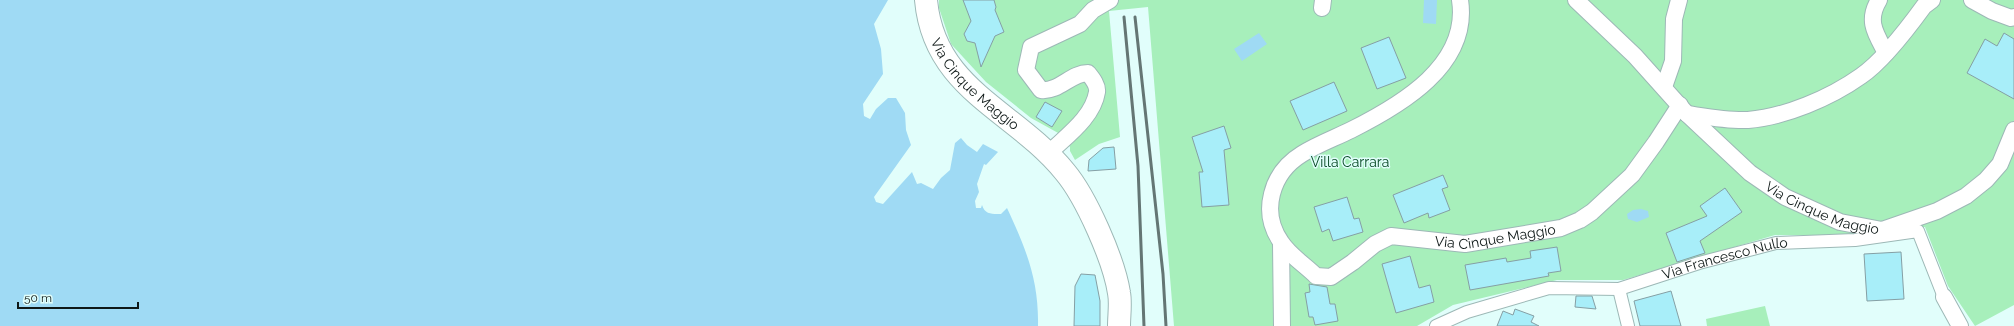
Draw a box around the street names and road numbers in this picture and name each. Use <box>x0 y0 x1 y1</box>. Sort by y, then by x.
street label: Via Cinque Maggio <box>928 36 1022 133</box>
street label: Via Cinque Maggio <box>1762 178 1880 237</box>
street label: Via Cinque Maggio <box>1434 221 1557 252</box>
street label: Via Francesco Nullo <box>1660 235 1788 282</box>

